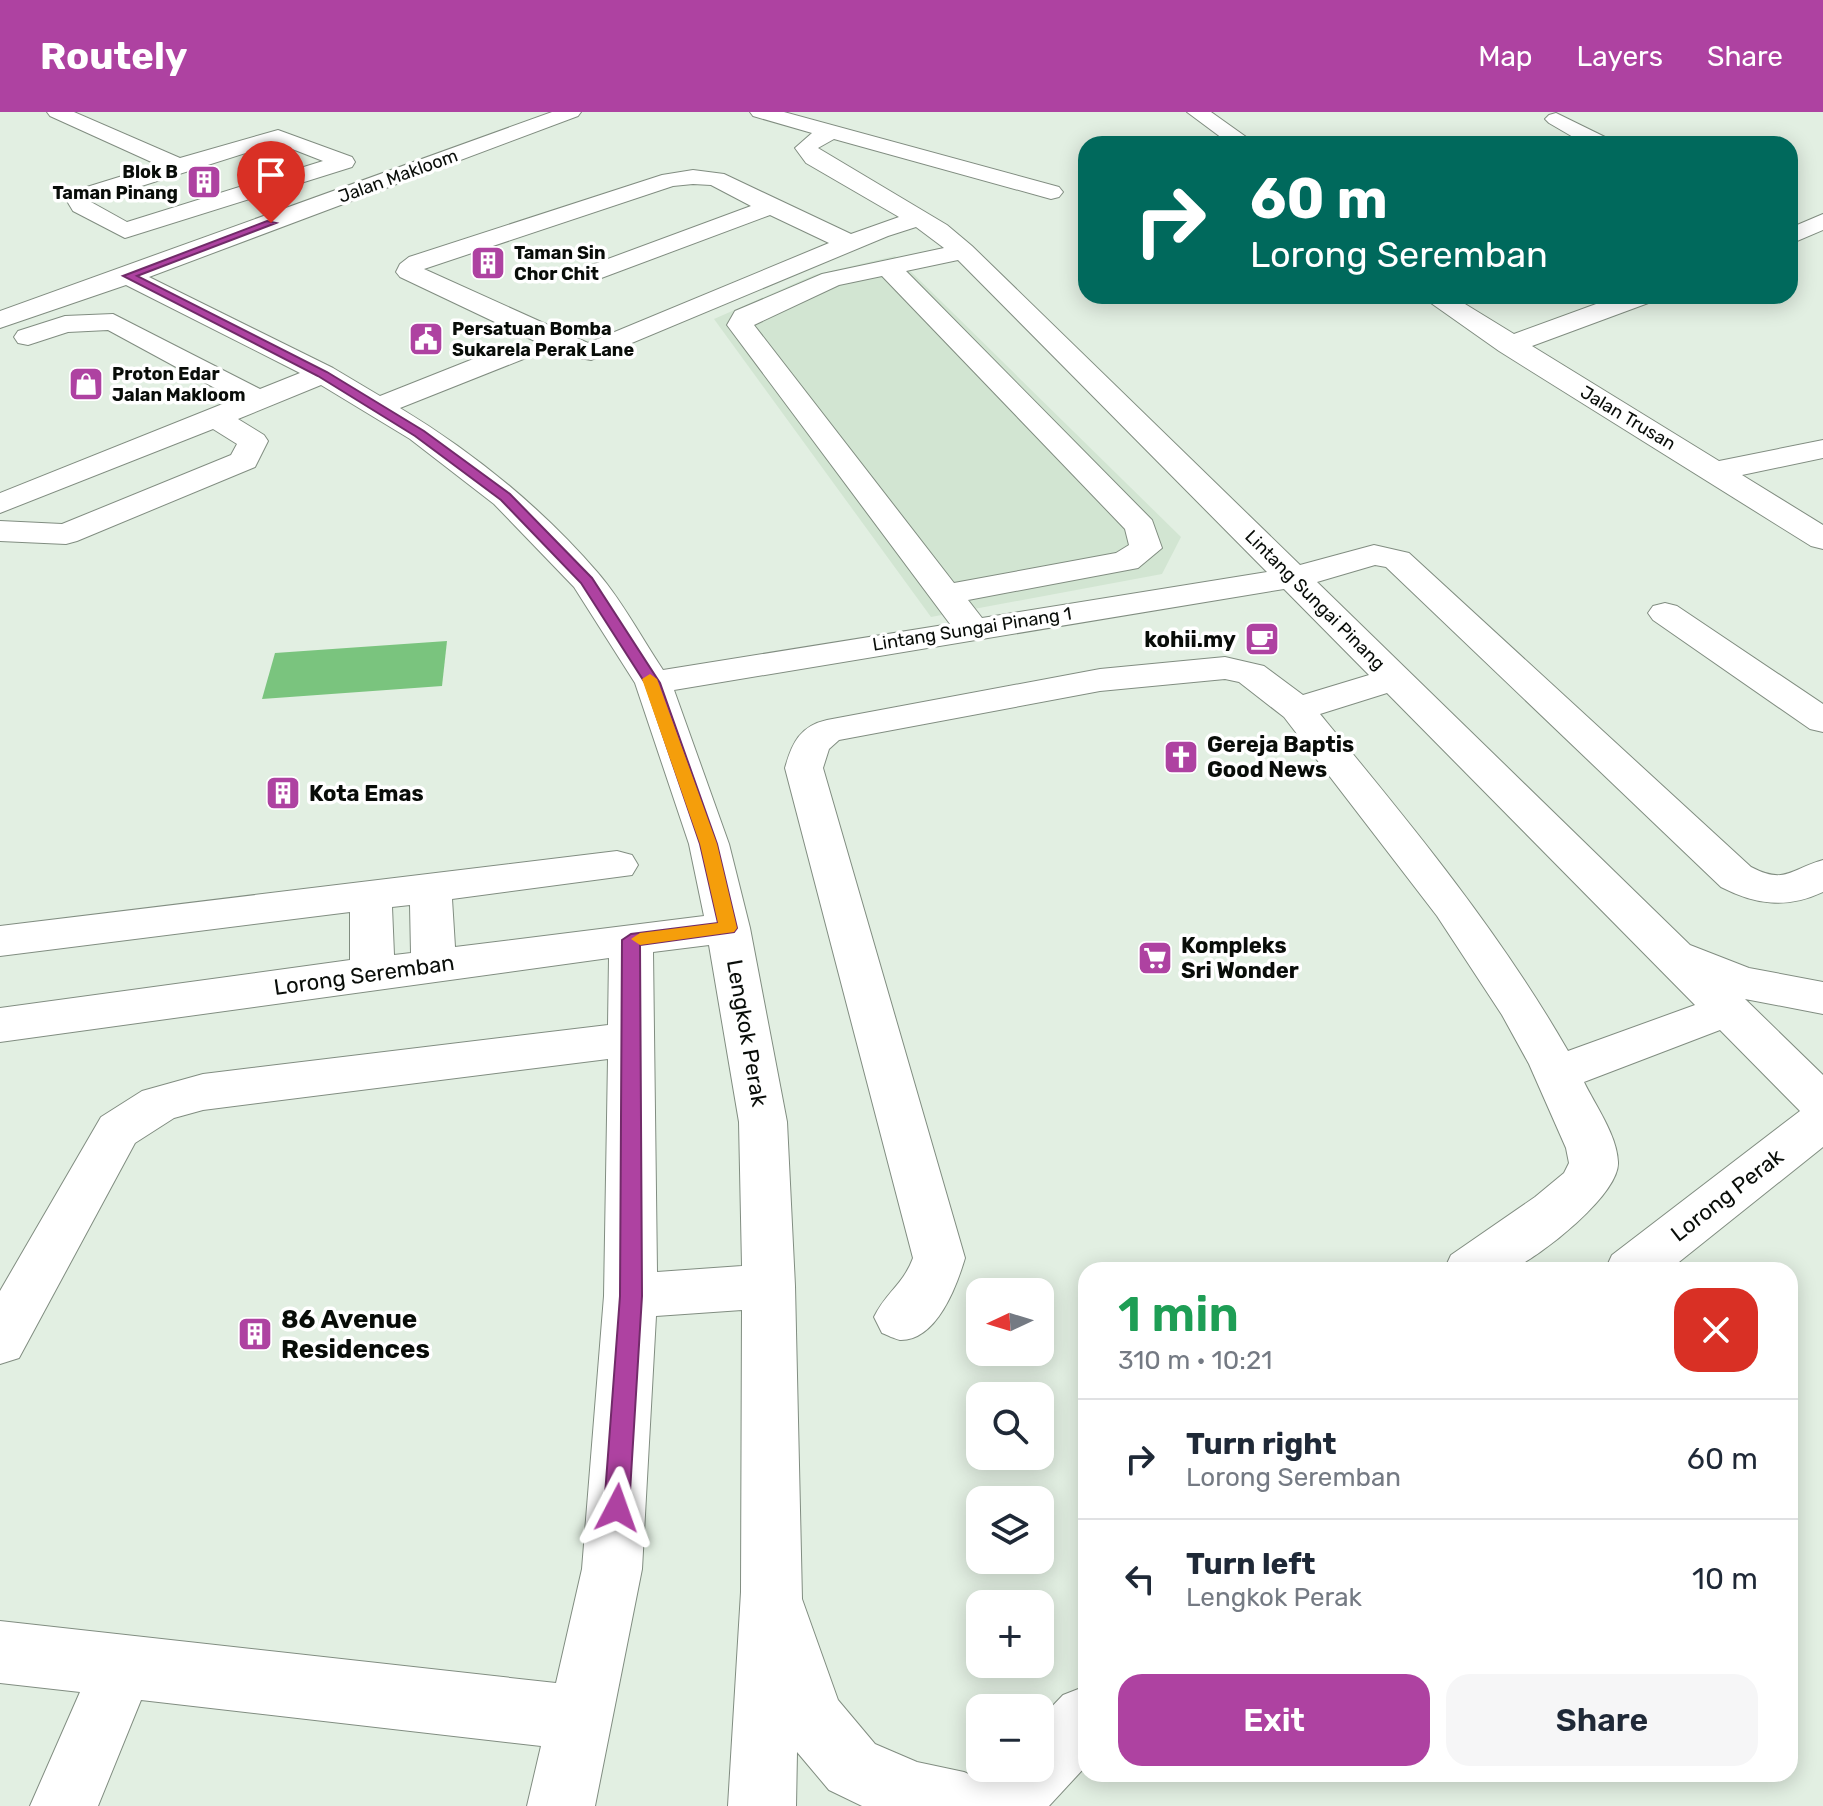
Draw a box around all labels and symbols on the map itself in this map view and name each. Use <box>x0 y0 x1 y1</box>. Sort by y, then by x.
pin <box>237 141 305 223</box>
street label: Jalan Makloom <box>335 144 461 208</box>
place label: Blok B Taman Pinang <box>53 161 178 204</box>
building icon: Blok B Taman Pinang <box>185 163 223 201</box>
place label: Taman Sin Chor Chit <box>514 242 606 285</box>
building icon: Taman Sin Chor Chit <box>469 244 507 282</box>
place label: Persatuan Bomba Sukarela Perak Lane <box>452 318 634 361</box>
public building icon: Persatuan Bomba Sukarela Perak Lane <box>407 320 445 358</box>
place label: Proton Edar Jalan Makloom <box>112 363 246 406</box>
shop icon: Proton Edar Jalan Makloom <box>67 365 105 403</box>
street label: Jalan Trusan <box>1576 381 1680 455</box>
street label: Lintang Sungai Pinang <box>1240 525 1390 675</box>
street label: Lintang Sungai Pinang 1 <box>871 602 1073 656</box>
cafe icon: kohii.my <box>1243 620 1281 658</box>
place label: kohii.my <box>1144 626 1236 653</box>
place label: Gereja Baptis Good News <box>1207 731 1354 783</box>
church icon: Gereja Baptis Good News <box>1162 738 1200 776</box>
building icon: Kota Emas <box>264 774 302 812</box>
place label: Kota Emas <box>309 780 424 807</box>
place label: Kompleks Sri Wonder <box>1181 932 1299 984</box>
supermarket icon: Kompleks Sri Wonder <box>1136 939 1174 977</box>
street label: Lorong Seremban <box>272 949 456 1001</box>
street label: Lengkok Perak <box>721 957 773 1109</box>
street label: Lorong Perak <box>1665 1142 1789 1247</box>
north arrow <box>966 1278 1054 1366</box>
place label: 86 Avenue Residences <box>281 1304 430 1365</box>
building icon: 86 Avenue Residences <box>236 1315 274 1353</box>
position arrow <box>575 1466 659 1550</box>

